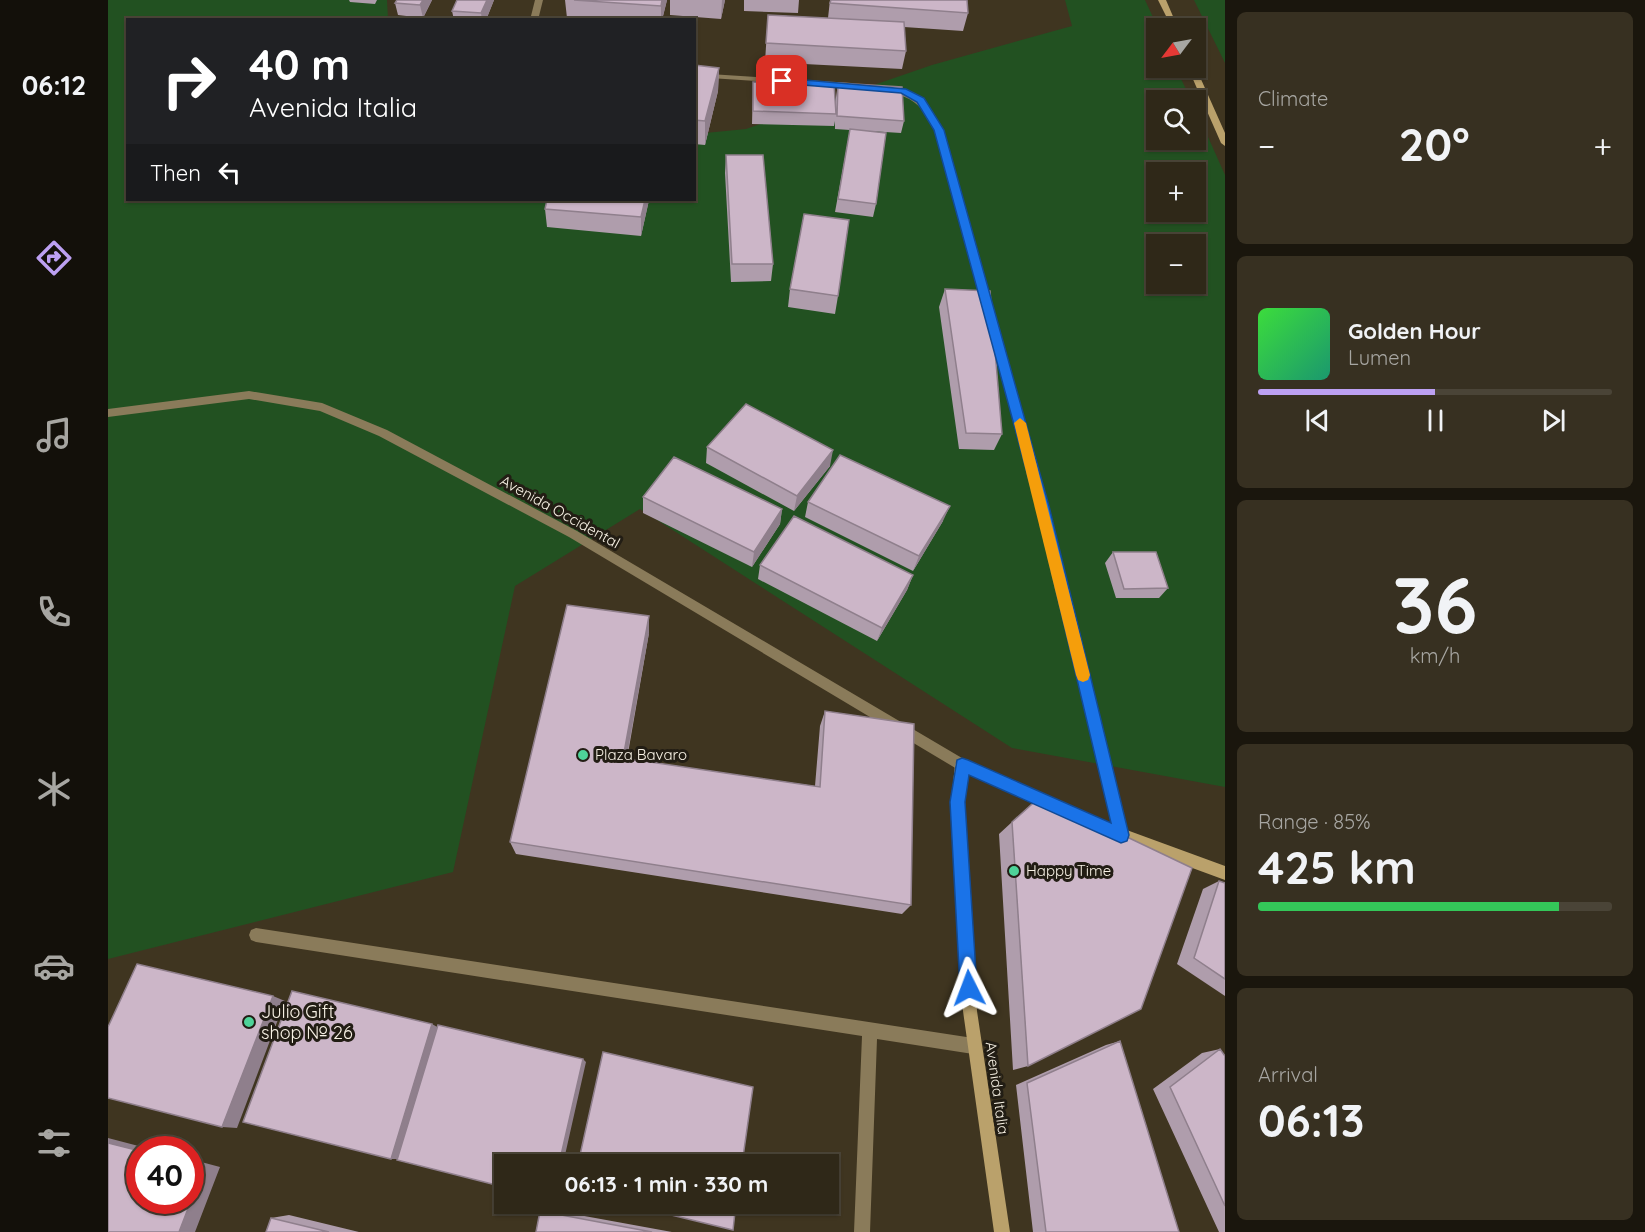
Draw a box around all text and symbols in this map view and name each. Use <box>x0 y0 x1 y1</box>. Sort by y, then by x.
north arrow <box>1146 18 1206 78</box>
map controls <box>1146 18 1206 294</box>
text: 40 m <box>249 38 350 91</box>
icon: right <box>150 42 228 120</box>
pin <box>756 55 807 106</box>
icon: arrive <box>765 64 798 97</box>
text: 06:12 <box>22 68 86 102</box>
text: Climate <box>1258 86 1328 111</box>
text: Avenida Italia <box>249 90 417 124</box>
button: search <box>1146 90 1206 150</box>
text: 20° <box>1399 116 1470 172</box>
text: − <box>1258 125 1275 166</box>
text: + <box>1593 125 1612 166</box>
icon: left <box>213 156 246 189</box>
text: Then <box>150 159 201 187</box>
button: + <box>1146 162 1206 222</box>
button: − <box>1146 234 1206 294</box>
icon: directions <box>33 237 75 279</box>
text: Golden Hour <box>1348 317 1481 345</box>
text: Lumen <box>1348 345 1411 370</box>
icon: previous <box>1301 404 1334 437</box>
icon: pause <box>1419 404 1452 437</box>
icon: next <box>1537 404 1570 437</box>
icon: music <box>33 414 75 456</box>
street label: Avenida Occidental <box>497 471 623 552</box>
text: 36 <box>1392 555 1478 653</box>
icon: phone <box>33 591 75 633</box>
text: km/h <box>1410 643 1460 668</box>
place label: Plaza Bavaro <box>595 745 687 764</box>
marker: Plaza Bavaro <box>576 748 590 762</box>
icon: climate <box>33 768 75 810</box>
text: Range · 85% <box>1258 809 1371 834</box>
text: 425 km <box>1258 839 1416 895</box>
place label: Happy Time <box>1026 861 1111 880</box>
marker: Happy Time <box>1007 864 1021 878</box>
icon: car <box>33 945 75 987</box>
position arrow <box>937 956 1001 1020</box>
place label: Julio Gift shop № 26 <box>261 1000 353 1044</box>
marker: Julio Gift shop № 26 <box>242 1015 256 1029</box>
street label: Avenida Italia <box>982 1040 1013 1136</box>
text: Arrival <box>1258 1062 1318 1087</box>
text: 06:13 <box>1258 1092 1364 1148</box>
icon: filters <box>33 1122 75 1164</box>
speed limit sign: 40 <box>126 1136 204 1214</box>
text: 06:13 · 1 min · 330 m <box>565 1170 768 1198</box>

